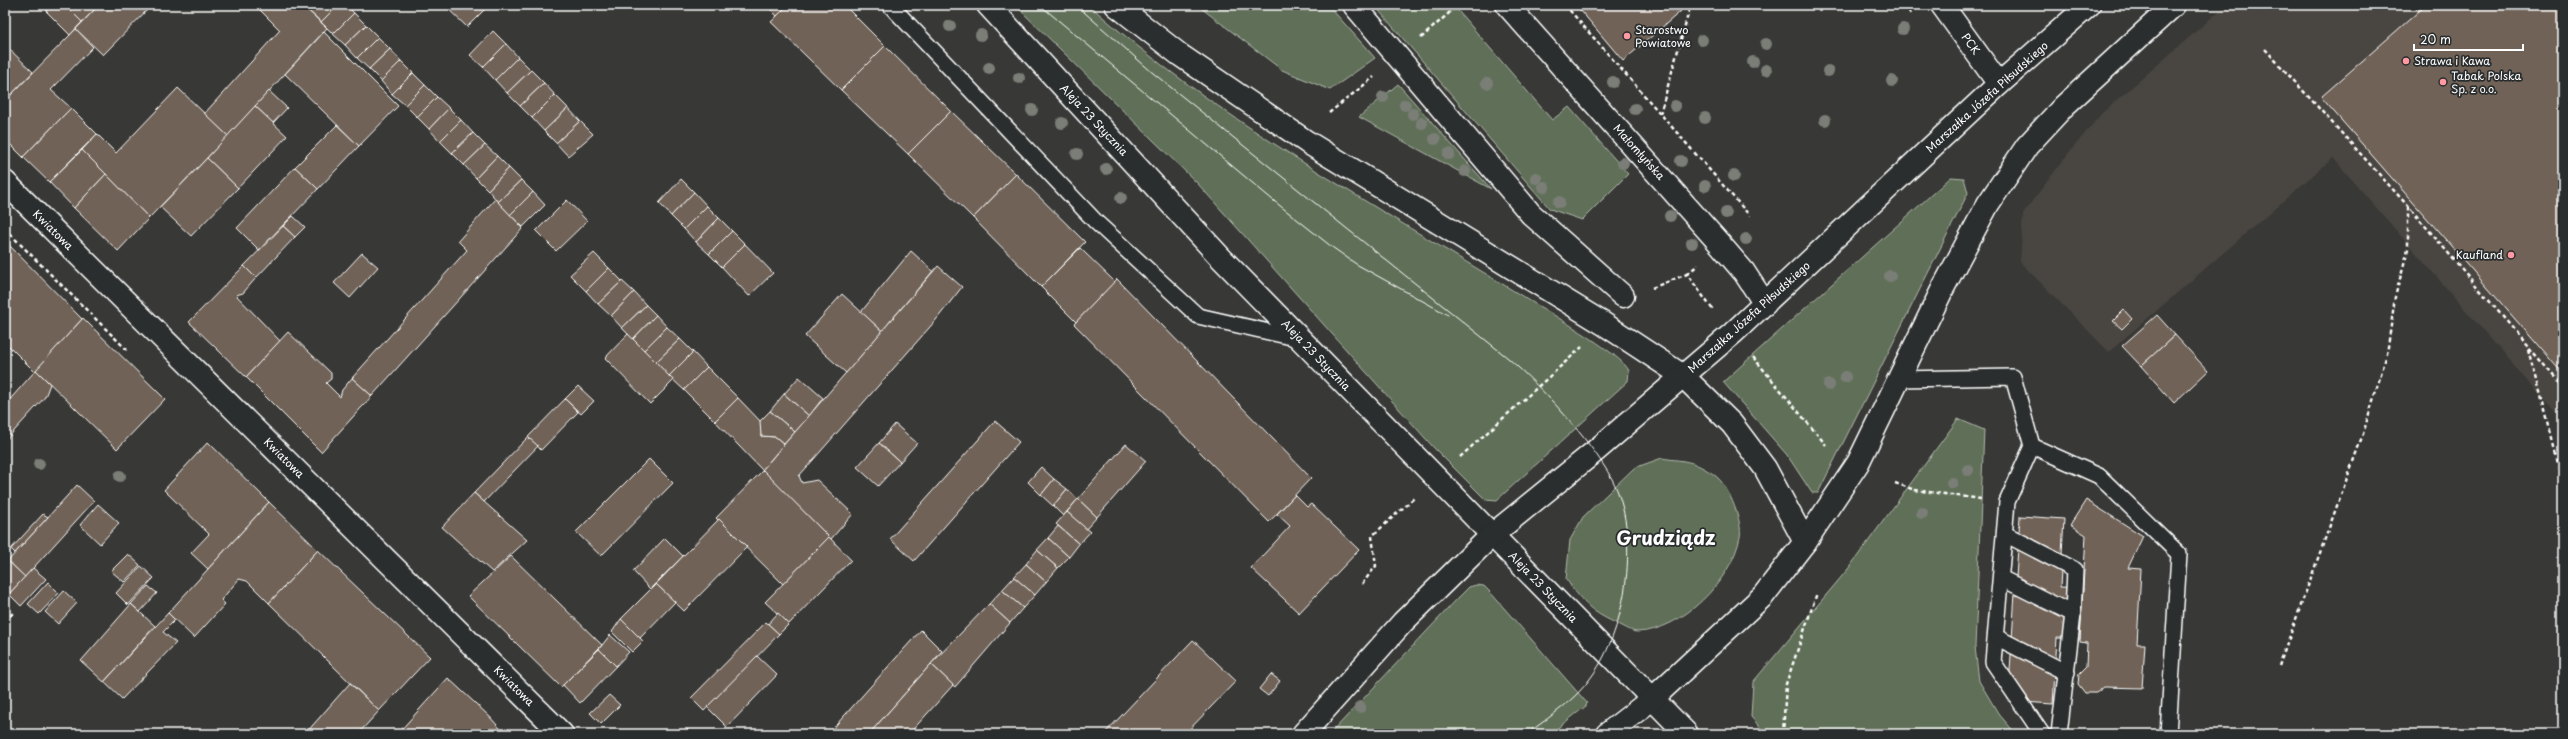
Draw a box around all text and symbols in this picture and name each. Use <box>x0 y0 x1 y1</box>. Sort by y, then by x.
place label: Starostwo Powiatowe <box>1635 21 1691 51</box>
scale bar <box>2414 26 2523 52</box>
street label: PCK <box>1958 29 1985 58</box>
text: 20 m <box>2420 30 2451 48</box>
marker: Starostwo Powiatowe <box>1622 31 1632 41</box>
street label: Marszałka Józefa Piłsudskiego <box>1922 37 2052 156</box>
place label: Strawa i Kawa <box>2414 52 2490 69</box>
marker: Strawa i Kawa <box>2401 56 2411 66</box>
place label: Tabak Polska Sp. z o.o. <box>2451 67 2522 97</box>
marker: Tabak Polska Sp. z o.o. <box>2438 77 2448 87</box>
street label: Aleja 23 Stycznia <box>1056 80 1133 160</box>
street label: Małomłyńska <box>1609 120 1669 184</box>
street label: Kwiatowa <box>29 206 78 254</box>
place label: Kaufland <box>2456 246 2503 263</box>
marker: Kaufland <box>2506 250 2516 260</box>
street label: Marszałka Józefa Piłsudskiego <box>1684 257 1814 376</box>
street label: Aleja 23 Stycznia <box>1278 315 1355 394</box>
street label: Kwiatowa <box>260 434 309 482</box>
district label: Grudziądz <box>1616 523 1716 551</box>
street label: Aleja 23 Stycznia <box>1505 547 1582 626</box>
street label: Kwiatowa <box>490 662 539 710</box>

